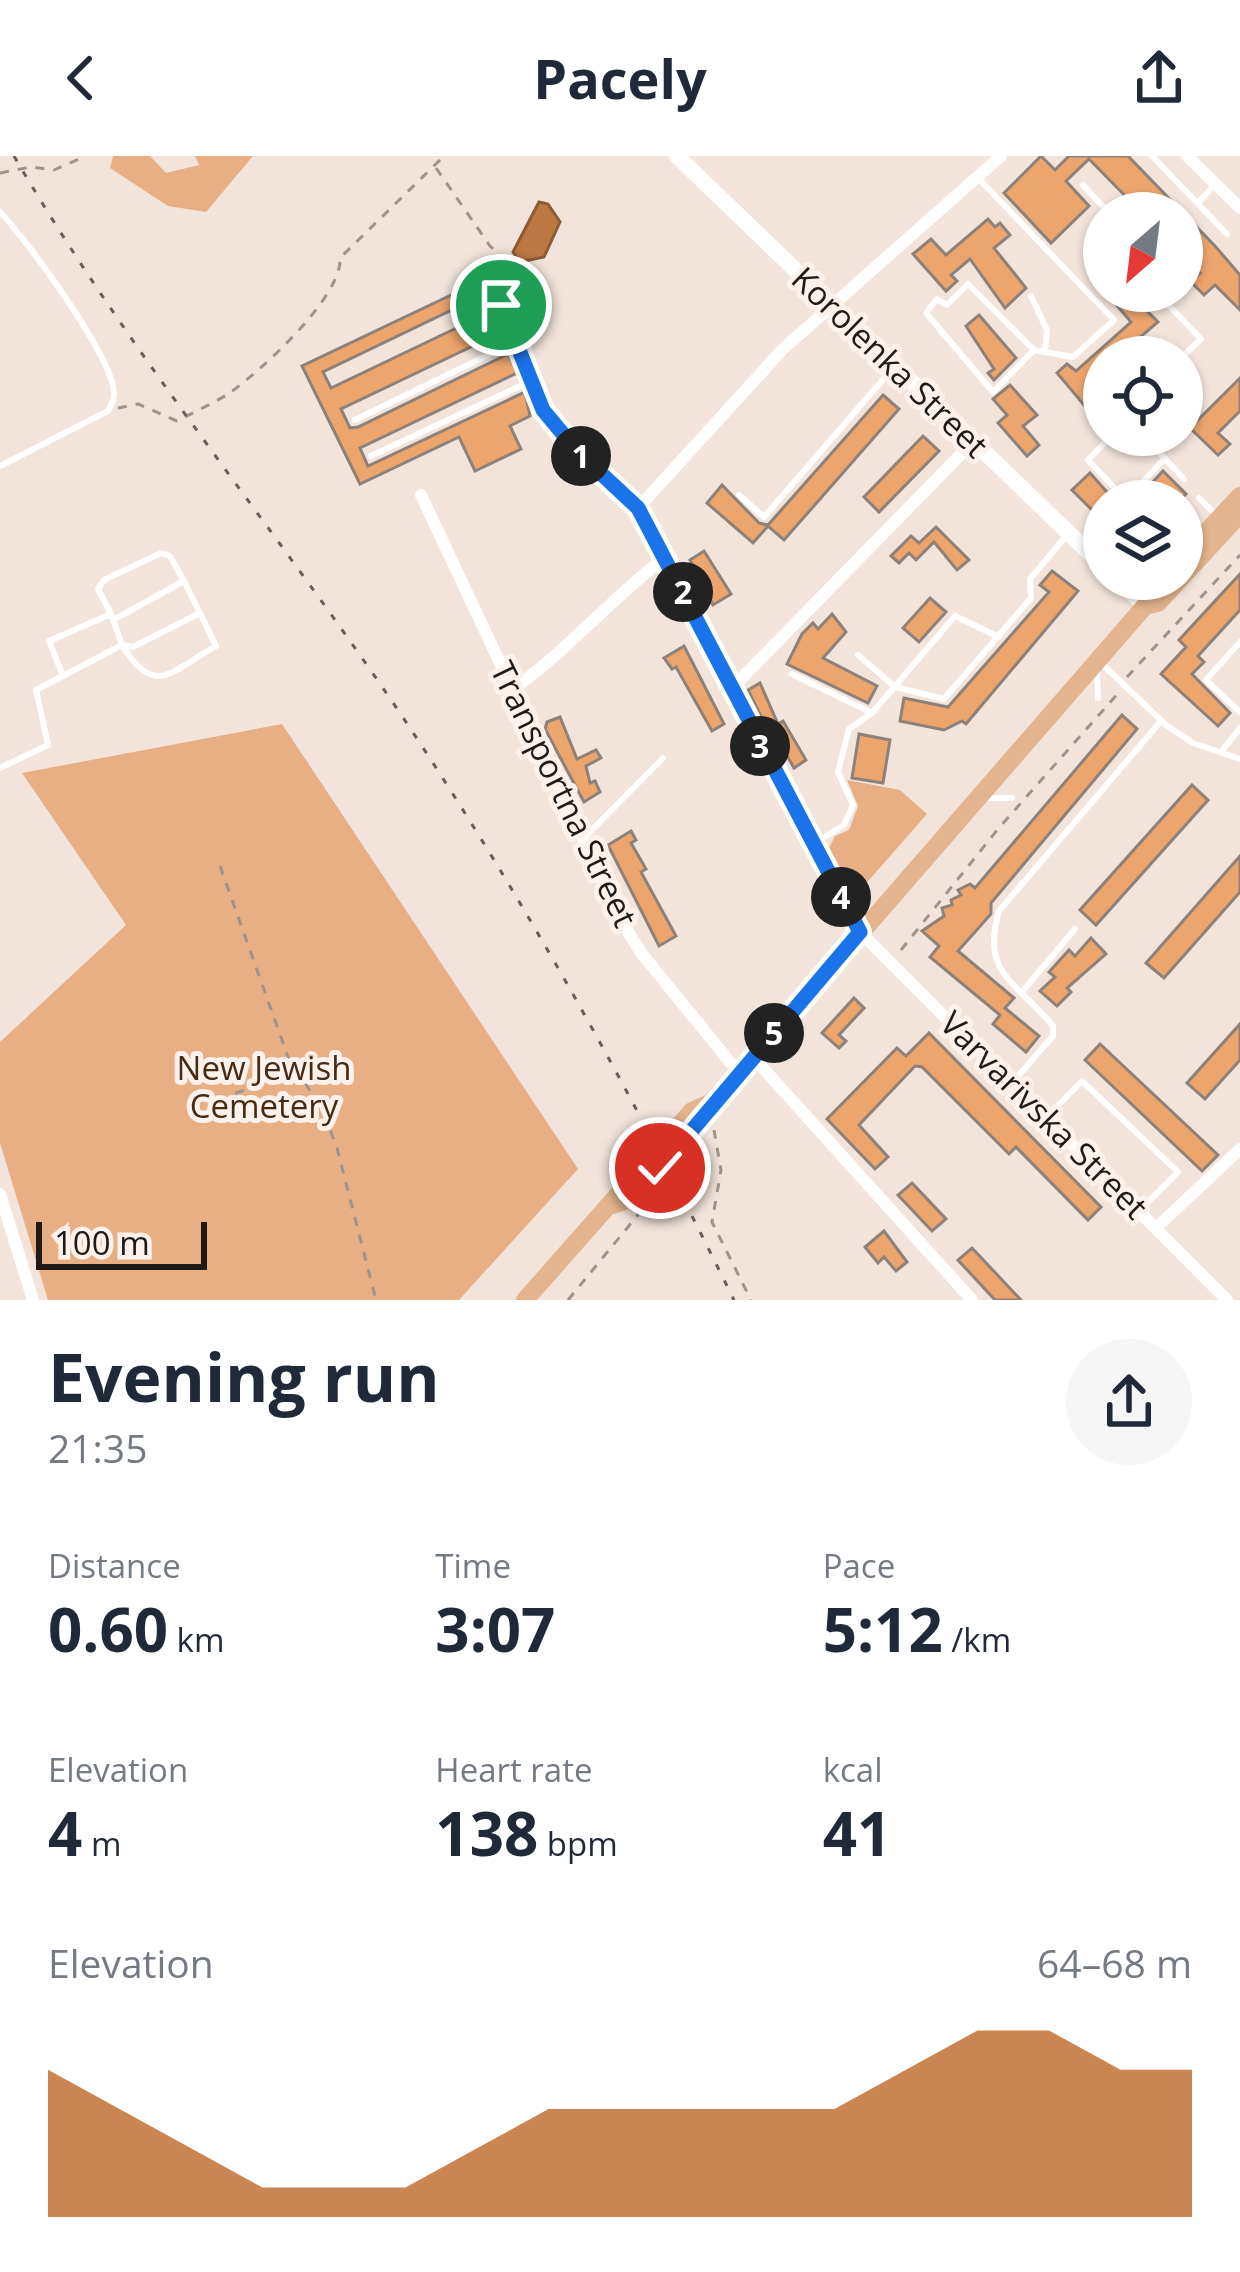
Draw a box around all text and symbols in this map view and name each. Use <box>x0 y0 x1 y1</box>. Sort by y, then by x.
text: Pacely <box>533 41 707 115</box>
icon: back <box>48 45 114 111</box>
icon: share <box>1126 45 1192 111</box>
north arrow <box>1083 192 1203 312</box>
map controls <box>1083 192 1203 600</box>
pin <box>450 254 552 356</box>
street label: Korolenka Street <box>782 256 998 467</box>
icon: arrive <box>468 272 534 338</box>
button: locate <box>1083 336 1203 456</box>
pin: 1 <box>551 426 611 486</box>
text: 1 <box>572 433 590 478</box>
button: layers <box>1083 480 1203 600</box>
pin: 2 <box>653 562 713 622</box>
text: 2 <box>674 569 692 614</box>
street label: Transportna Street <box>481 653 648 934</box>
pin: 3 <box>730 716 790 776</box>
text: 3 <box>751 723 769 768</box>
pin: 4 <box>811 867 871 927</box>
text: 4 <box>832 874 850 919</box>
street label: Varvarivska Street <box>931 1001 1158 1228</box>
pin: 5 <box>744 1003 804 1063</box>
text: 5 <box>765 1010 783 1055</box>
park label: New Jewish Cemetery <box>177 1045 351 1128</box>
pin <box>609 1117 711 1219</box>
icon: check <box>627 1135 693 1201</box>
scale bar <box>36 1216 207 1269</box>
text: 100 m <box>54 1220 150 1265</box>
text: Evening run <box>48 1331 440 1421</box>
button: share <box>1066 1339 1192 1465</box>
text: 21:35 <box>48 1421 147 1474</box>
text: Distance <box>48 1543 181 1588</box>
text: Time <box>435 1543 511 1588</box>
text: Pace <box>823 1543 895 1588</box>
text: 0.60 <box>48 1588 168 1670</box>
text: 3:07 <box>435 1588 555 1670</box>
text: 5:12 <box>823 1588 943 1670</box>
text: km <box>168 1617 225 1662</box>
text: /km <box>943 1617 1011 1662</box>
text: Elevation <box>48 1747 188 1792</box>
text: Heart rate <box>435 1747 592 1792</box>
text: kcal <box>823 1747 882 1792</box>
text: 4 <box>48 1792 82 1874</box>
text: 138 <box>435 1792 538 1874</box>
text: 41 <box>823 1792 891 1874</box>
text: m <box>82 1821 121 1866</box>
text: bpm <box>538 1821 618 1866</box>
text: Elevation <box>48 1936 214 1989</box>
text: 64–68 m <box>1037 1936 1192 1989</box>

